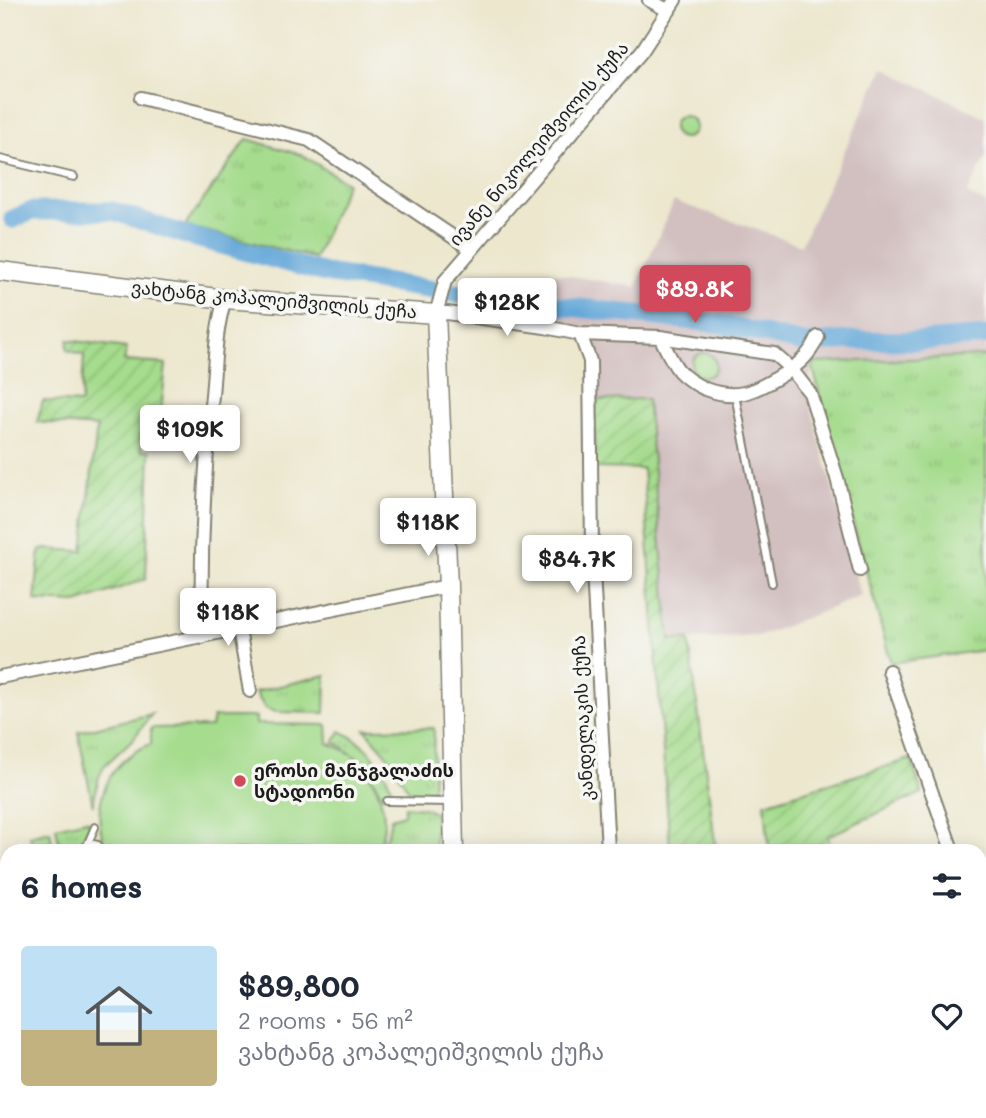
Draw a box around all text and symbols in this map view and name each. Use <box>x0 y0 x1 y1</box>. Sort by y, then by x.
street label: ივანე ნიკოლეიშვილის ქუჩა <box>443 36 634 251</box>
pin: $89.8K <box>638 266 752 325</box>
text: $89.8K <box>656 273 734 303</box>
street label: ვახტანგ კოპალეიშვილის ქუჩა <box>130 275 418 323</box>
pin: $128K <box>458 278 556 338</box>
text: $128K <box>474 286 540 316</box>
pin: $109K <box>141 406 239 465</box>
text: $109K <box>156 413 224 443</box>
pin: $118K <box>379 498 477 558</box>
text: $118K <box>396 506 460 536</box>
pin: $84.7K <box>520 536 634 595</box>
text: $84.7K <box>538 543 616 573</box>
pin: $118K <box>179 588 277 648</box>
text: $118K <box>196 596 260 626</box>
street label: კანდელაკის ქუჩა <box>566 635 598 802</box>
place label: ეროსი მანჯგალაძის სტადიონი <box>254 758 454 803</box>
marker: ეროსი მანჯგალაძის სტადიონი <box>232 773 248 789</box>
text: 6 homes <box>21 866 142 906</box>
icon: filters <box>928 867 966 905</box>
text: $89,800 <box>238 965 360 1005</box>
icon: home <box>77 974 161 1058</box>
icon: heart <box>928 997 966 1035</box>
text: 2 rooms · 56 m² <box>238 1005 413 1035</box>
text: ვახტანგ კოპალეიშვილის ქუჩა <box>238 1036 604 1066</box>

